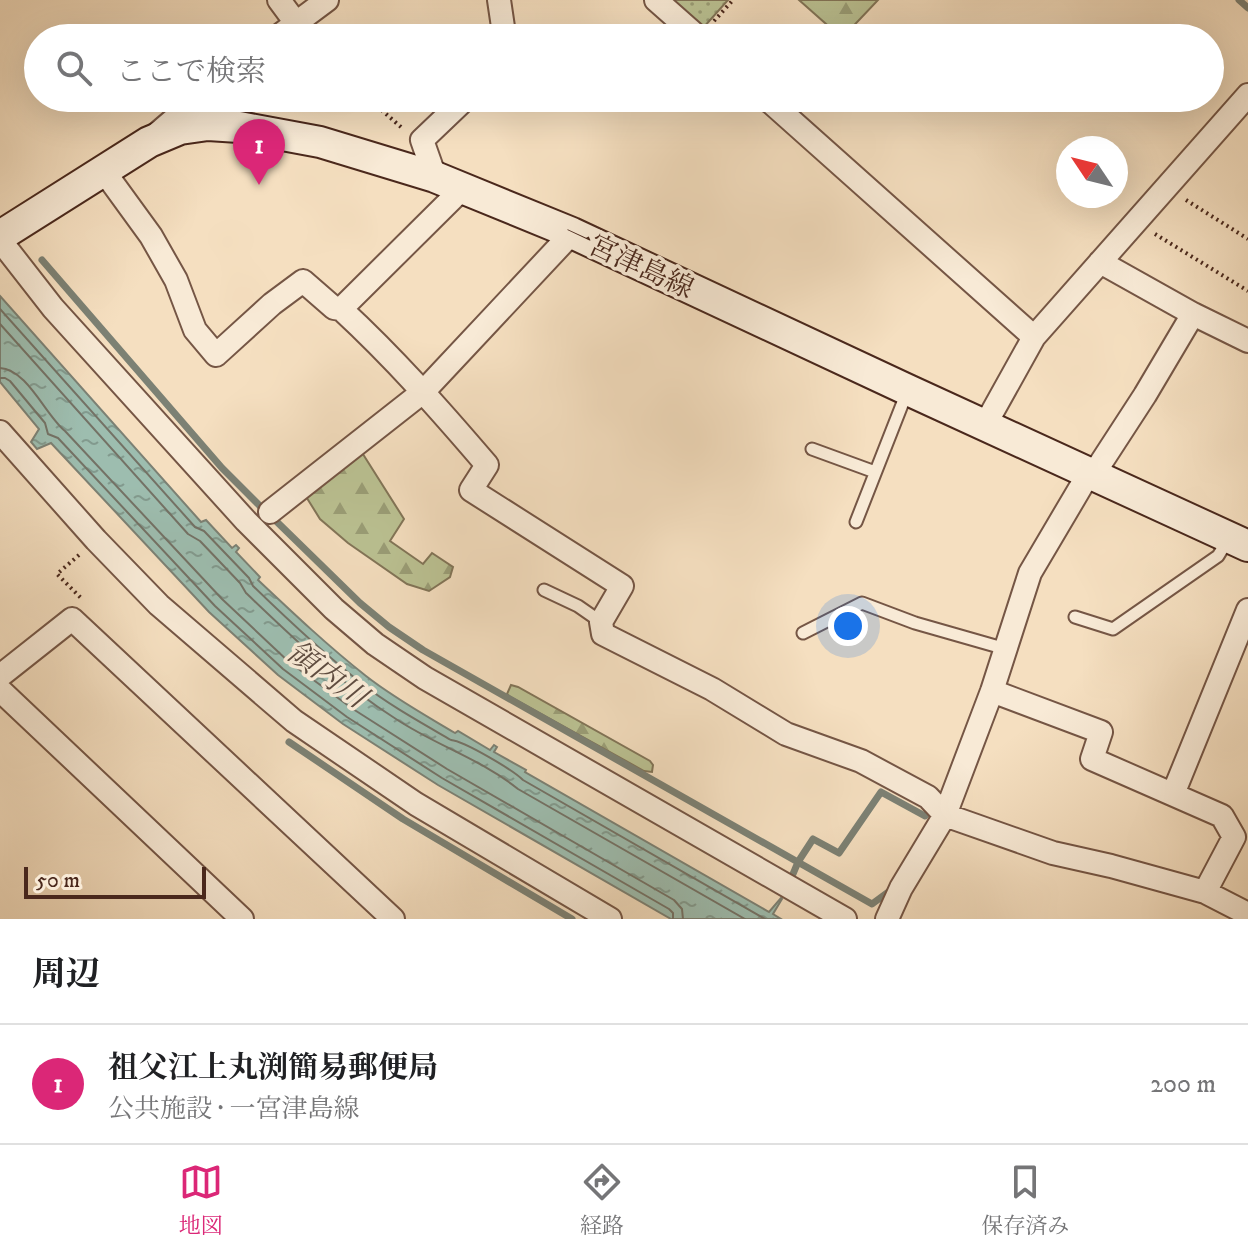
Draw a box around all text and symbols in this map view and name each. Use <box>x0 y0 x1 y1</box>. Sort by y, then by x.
search box <box>24 24 1224 112</box>
icon: search <box>52 46 96 90</box>
text: ここで検索 <box>116 54 266 91</box>
pin: 1 <box>233 119 285 185</box>
north arrow <box>1056 136 1128 208</box>
street label: 一宮津島線 <box>558 216 699 307</box>
your location <box>828 606 868 646</box>
water label: 領内川 <box>279 634 376 718</box>
scale bar <box>24 863 206 899</box>
text: 50 m <box>36 867 80 894</box>
text: 周辺 <box>32 954 100 996</box>
text: 祖父江上丸渕簡易郵便局 <box>108 1050 438 1087</box>
text: 1 <box>53 1068 63 1101</box>
text: 200 m <box>1150 1068 1216 1101</box>
text: 公共施設 · 一宮津島線 <box>108 1093 359 1126</box>
tab: 地図 <box>179 1160 223 1240</box>
tab: 経路 <box>580 1160 624 1240</box>
tab: 保存済み <box>981 1160 1069 1240</box>

